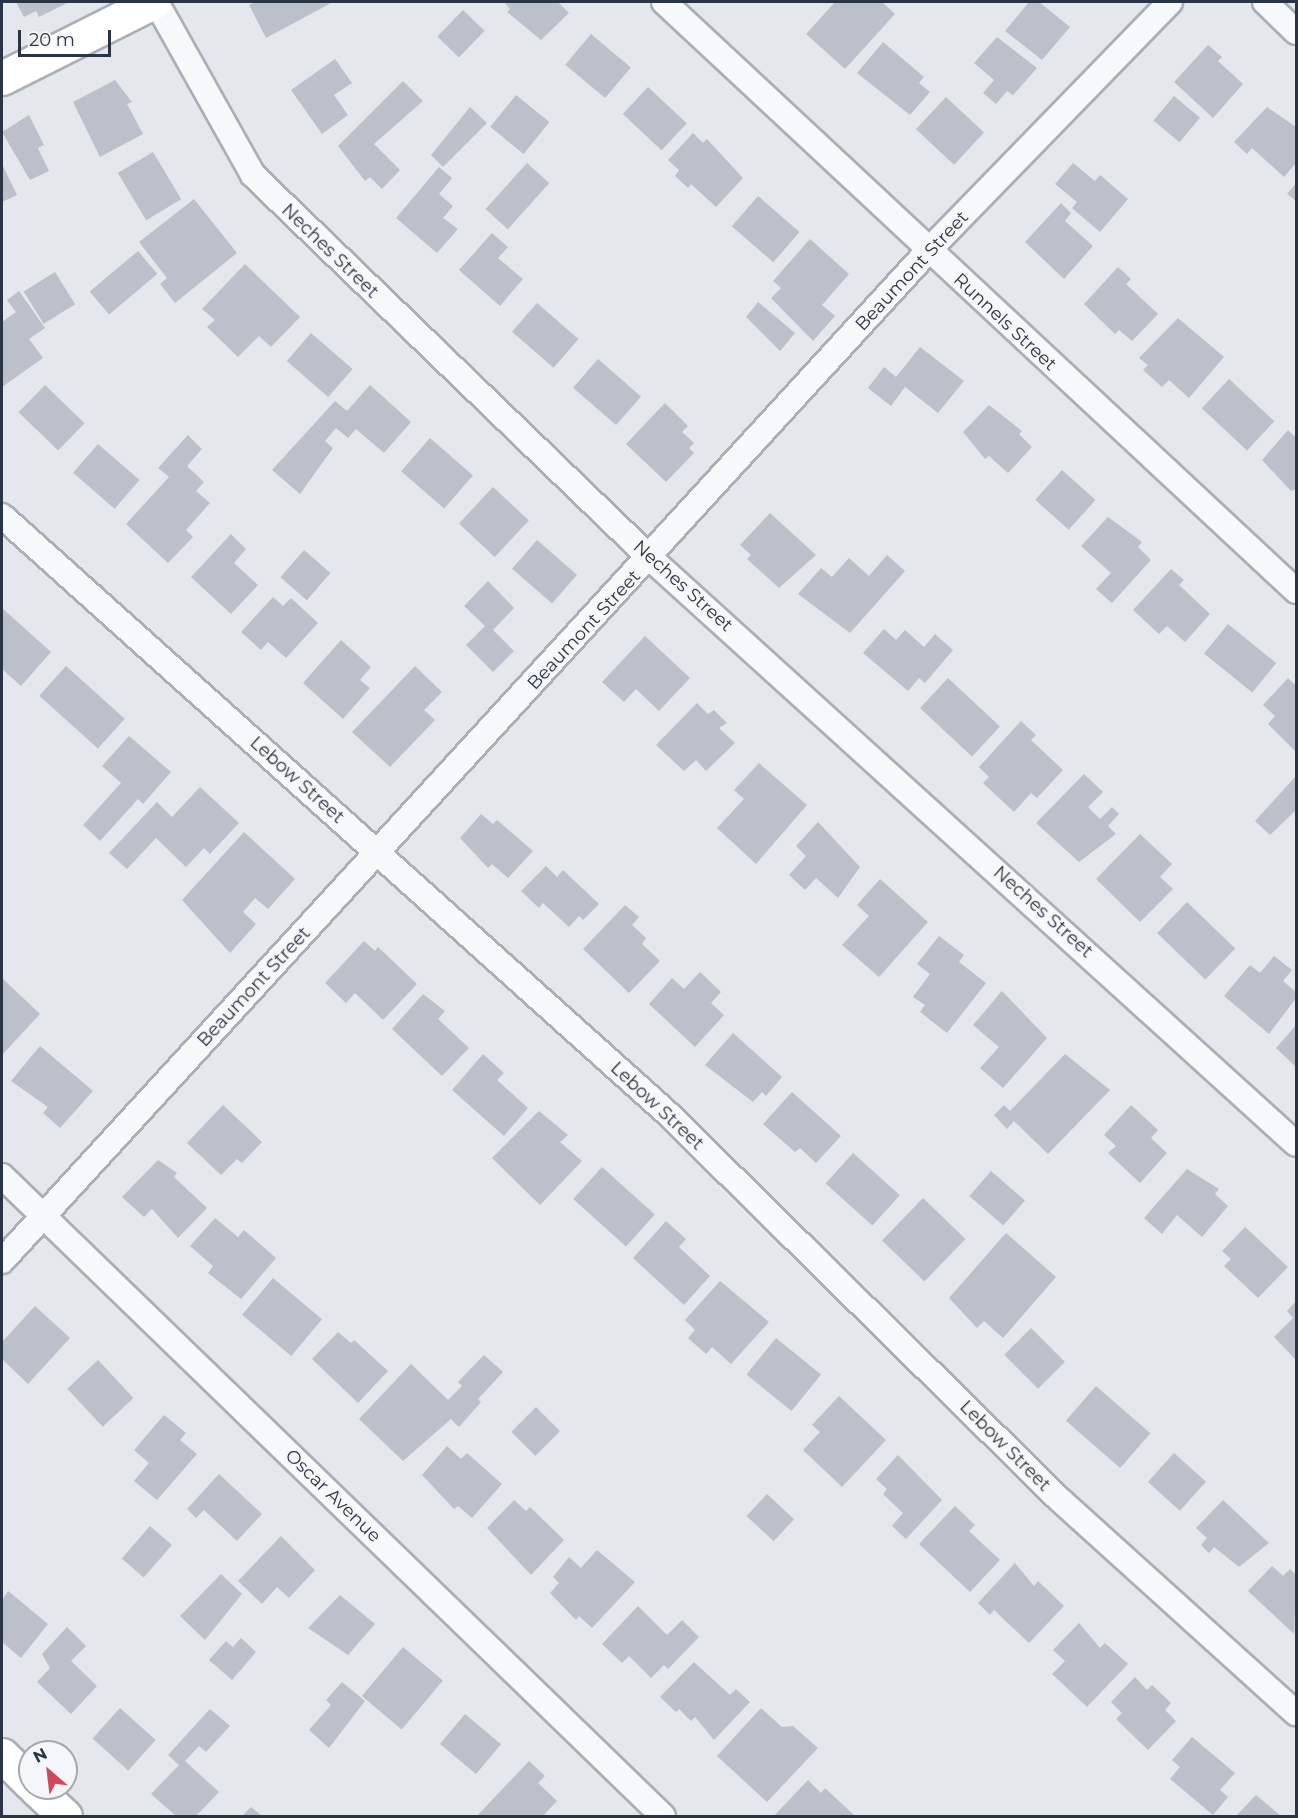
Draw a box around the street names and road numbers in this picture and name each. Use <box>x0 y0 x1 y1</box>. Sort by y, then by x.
street label: Neches Street <box>277 199 383 303</box>
street label: Beaumont Street <box>851 207 973 335</box>
street label: Runnels Street <box>949 269 1061 375</box>
street label: Neches Street <box>629 536 737 636</box>
street label: Beaumont Street <box>523 566 645 694</box>
street label: Lebow Street <box>245 732 349 828</box>
street label: Neches Street <box>989 862 1097 962</box>
street label: Beaumont Street <box>193 923 315 1051</box>
street label: Lebow Street <box>606 1057 708 1155</box>
street label: Lebow Street <box>955 1396 1055 1496</box>
street label: Oscar Avenue <box>281 1445 385 1547</box>

